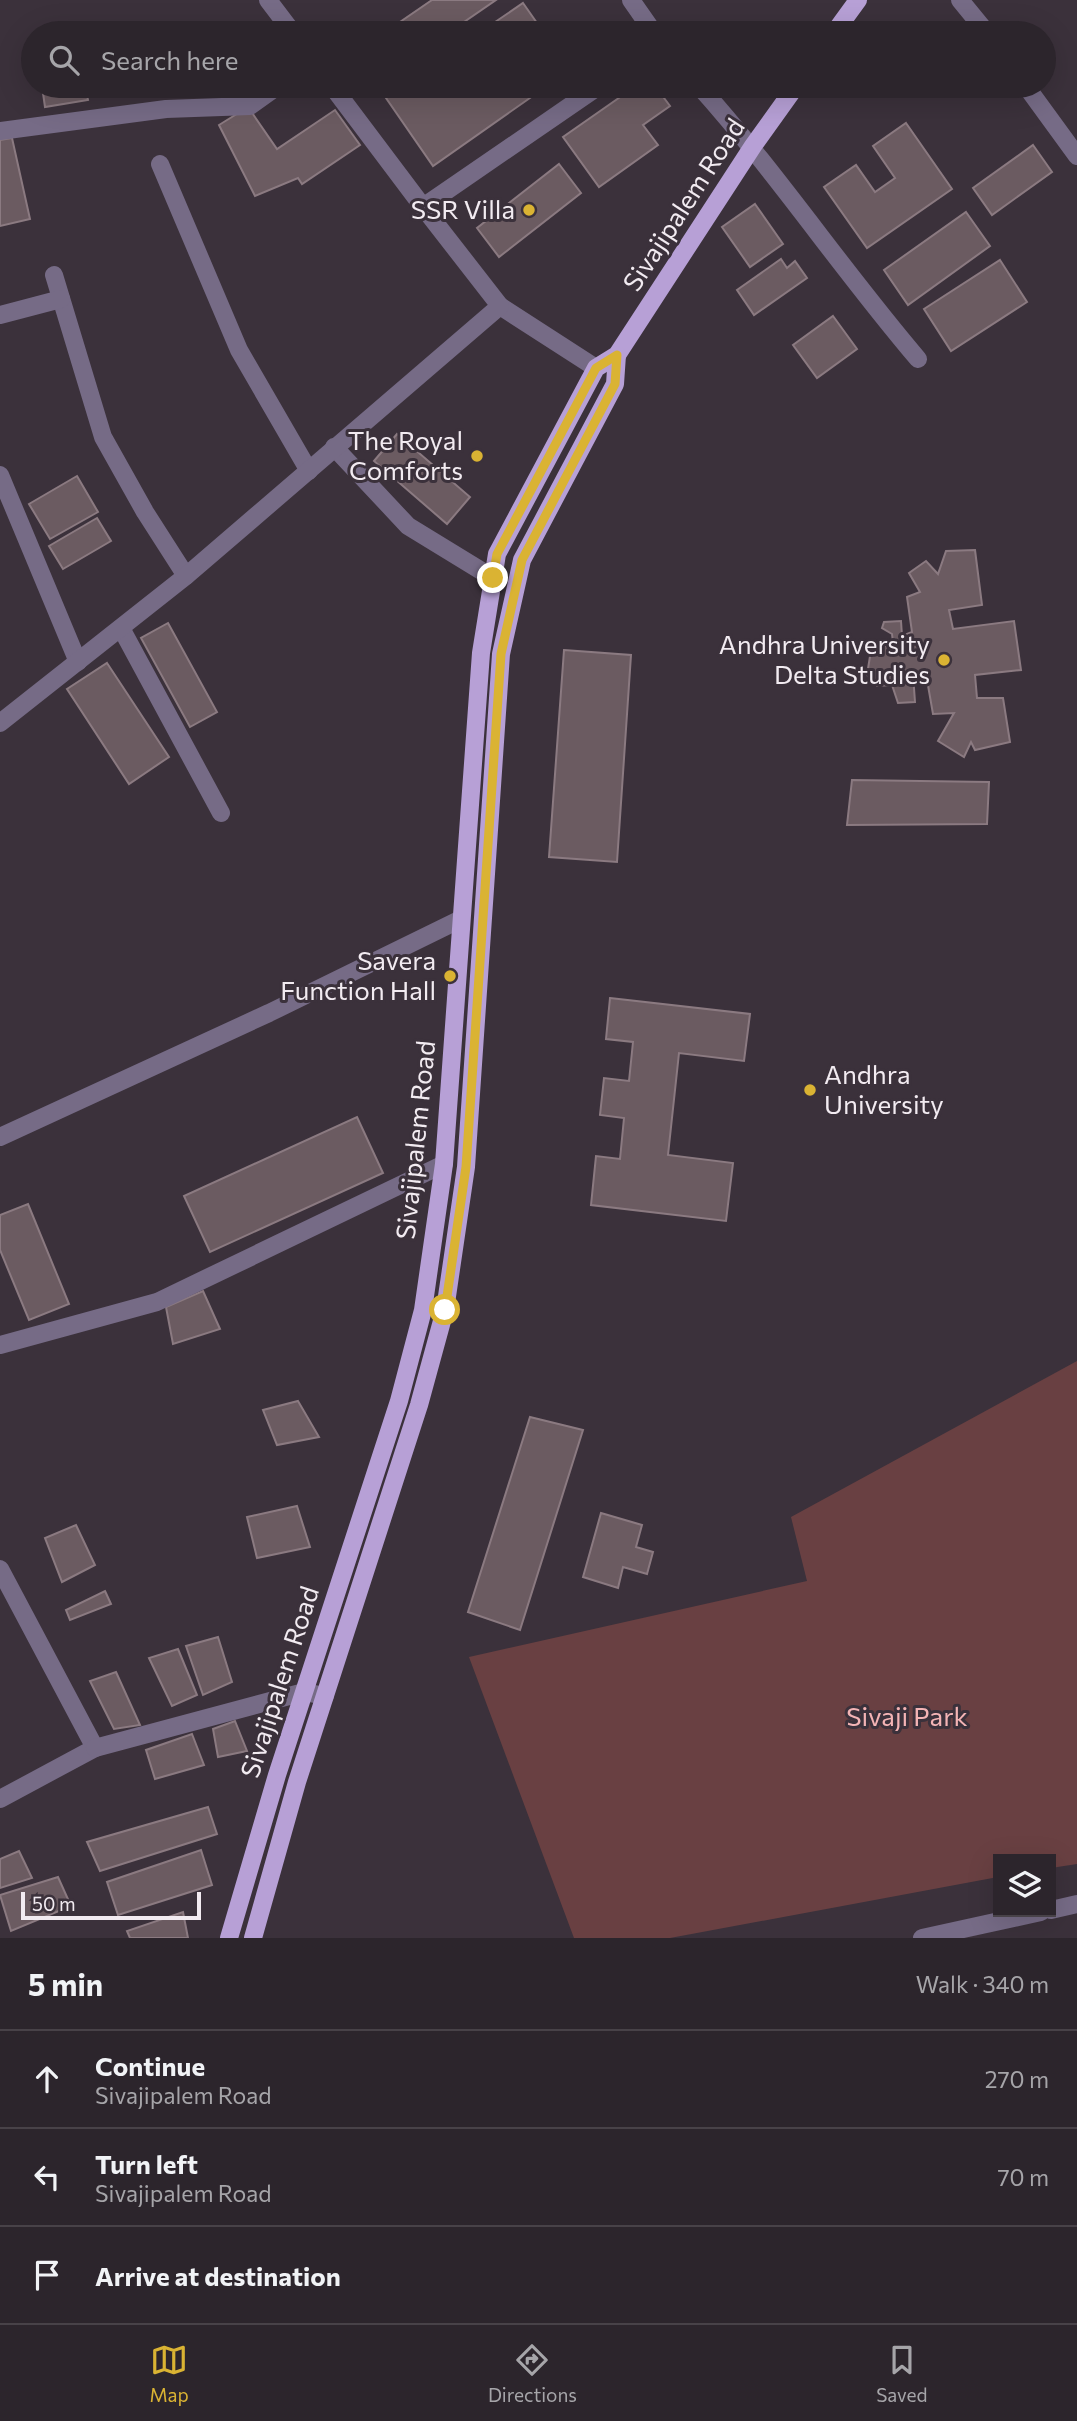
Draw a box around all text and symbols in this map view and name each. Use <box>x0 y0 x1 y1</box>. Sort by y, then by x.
search box <box>21 21 1056 98</box>
icon: search <box>45 41 83 79</box>
text: Search here <box>101 44 239 75</box>
street label: Sivajipalem Road <box>615 112 750 296</box>
place label: SSR Villa <box>411 193 515 224</box>
marker: SSR Villa <box>521 202 537 218</box>
place label: The Royal Comforts <box>348 424 463 485</box>
marker: The Royal Comforts <box>469 448 485 464</box>
route end <box>477 562 508 593</box>
place label: Andhra University Delta Studies <box>719 628 930 689</box>
marker: Andhra University Delta Studies <box>936 652 952 668</box>
place label: Savera Function Hall <box>280 944 436 1005</box>
marker: Savera Function Hall <box>442 968 458 984</box>
street label: Sivajipalem Road <box>389 1039 440 1241</box>
place label: Andhra University <box>824 1058 944 1119</box>
marker: Andhra University <box>802 1082 818 1098</box>
route start <box>429 1294 460 1325</box>
street label: Sivajipalem Road <box>233 1582 324 1781</box>
park label: Sivaji Park <box>846 1700 968 1731</box>
map controls <box>993 1854 1056 1917</box>
button: layers <box>993 1854 1056 1917</box>
scale bar <box>21 1889 201 1921</box>
text: 50 m <box>32 1892 76 1915</box>
text: 5 min <box>28 1965 103 2002</box>
text: Walk · 340 m <box>916 1970 1049 1998</box>
text: Continue <box>95 2050 205 2081</box>
icon: ahead <box>28 2060 66 2098</box>
text: 270 m <box>985 2065 1049 2093</box>
text: Sivajipalem Road <box>95 2081 272 2109</box>
text: Turn left <box>95 2148 198 2179</box>
icon: left <box>28 2158 66 2196</box>
text: 70 m <box>997 2163 1049 2191</box>
text: Sivajipalem Road <box>95 2179 272 2207</box>
icon: arrive <box>28 2256 66 2294</box>
text: Arrive at destination <box>95 2260 341 2291</box>
tab: Map <box>150 2341 189 2406</box>
tab: Directions <box>488 2341 577 2406</box>
tab: Saved <box>876 2341 927 2406</box>

